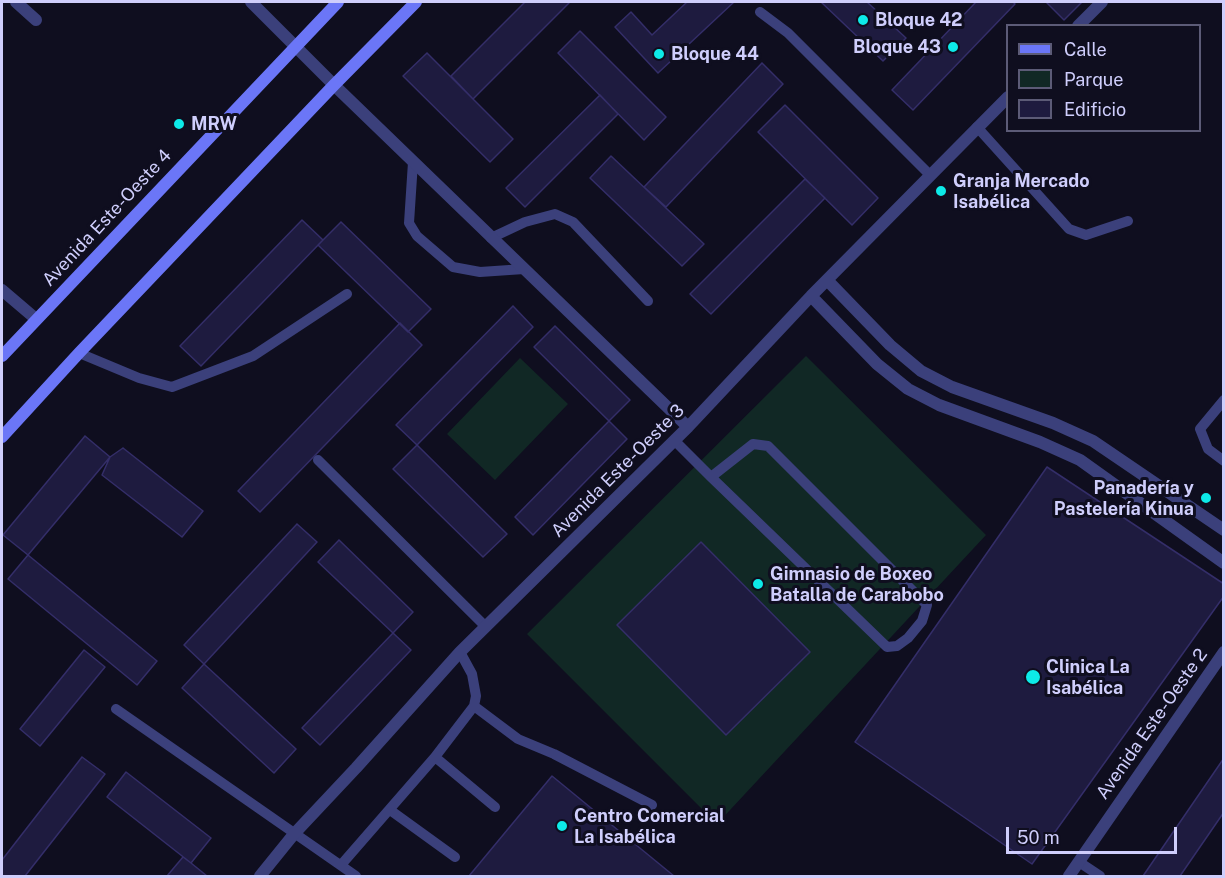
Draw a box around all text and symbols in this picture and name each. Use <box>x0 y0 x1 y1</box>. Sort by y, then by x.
place label: Bloque 42 <box>875 9 962 31</box>
marker: Bloque 42 <box>856 13 870 27</box>
legend <box>1006 24 1201 132</box>
place label: Bloque 43 <box>853 36 941 58</box>
text: Calle <box>1064 39 1107 60</box>
marker: Bloque 43 <box>946 40 960 54</box>
place label: Bloque 44 <box>671 43 759 65</box>
marker: Bloque 44 <box>652 47 666 61</box>
text: Parque <box>1064 69 1124 90</box>
text: Edificio <box>1064 99 1126 120</box>
place label: MRW <box>191 113 237 135</box>
marker: MRW <box>172 117 186 131</box>
street label: Avenida Este-Oeste 4 <box>38 145 176 291</box>
place label: Granja Mercado Isabélica <box>953 170 1090 213</box>
marker: Granja Mercado Isabélica <box>934 184 948 198</box>
street label: Avenida Este-Oeste 3 <box>547 400 689 542</box>
place label: Panadería y Pastelería Kinua <box>1054 477 1194 520</box>
marker: Panadería y Pastelería Kinua <box>1199 491 1213 505</box>
place label: Gimnasio de Boxeo Batalla de Carabobo <box>770 563 944 606</box>
marker: Gimnasio de Boxeo Batalla de Carabobo <box>751 577 765 591</box>
street label: Avenida Este-Oeste 2 <box>1092 645 1212 803</box>
place label: Clinica La Isabélica <box>1046 656 1130 698</box>
marker: Clinica La Isabélica <box>1024 668 1042 686</box>
place label: Centro Comercial La Isabélica <box>574 805 725 848</box>
scale bar <box>1009 815 1180 853</box>
marker: Centro Comercial La Isabélica <box>555 819 569 833</box>
text: 50 m <box>1017 827 1060 848</box>

